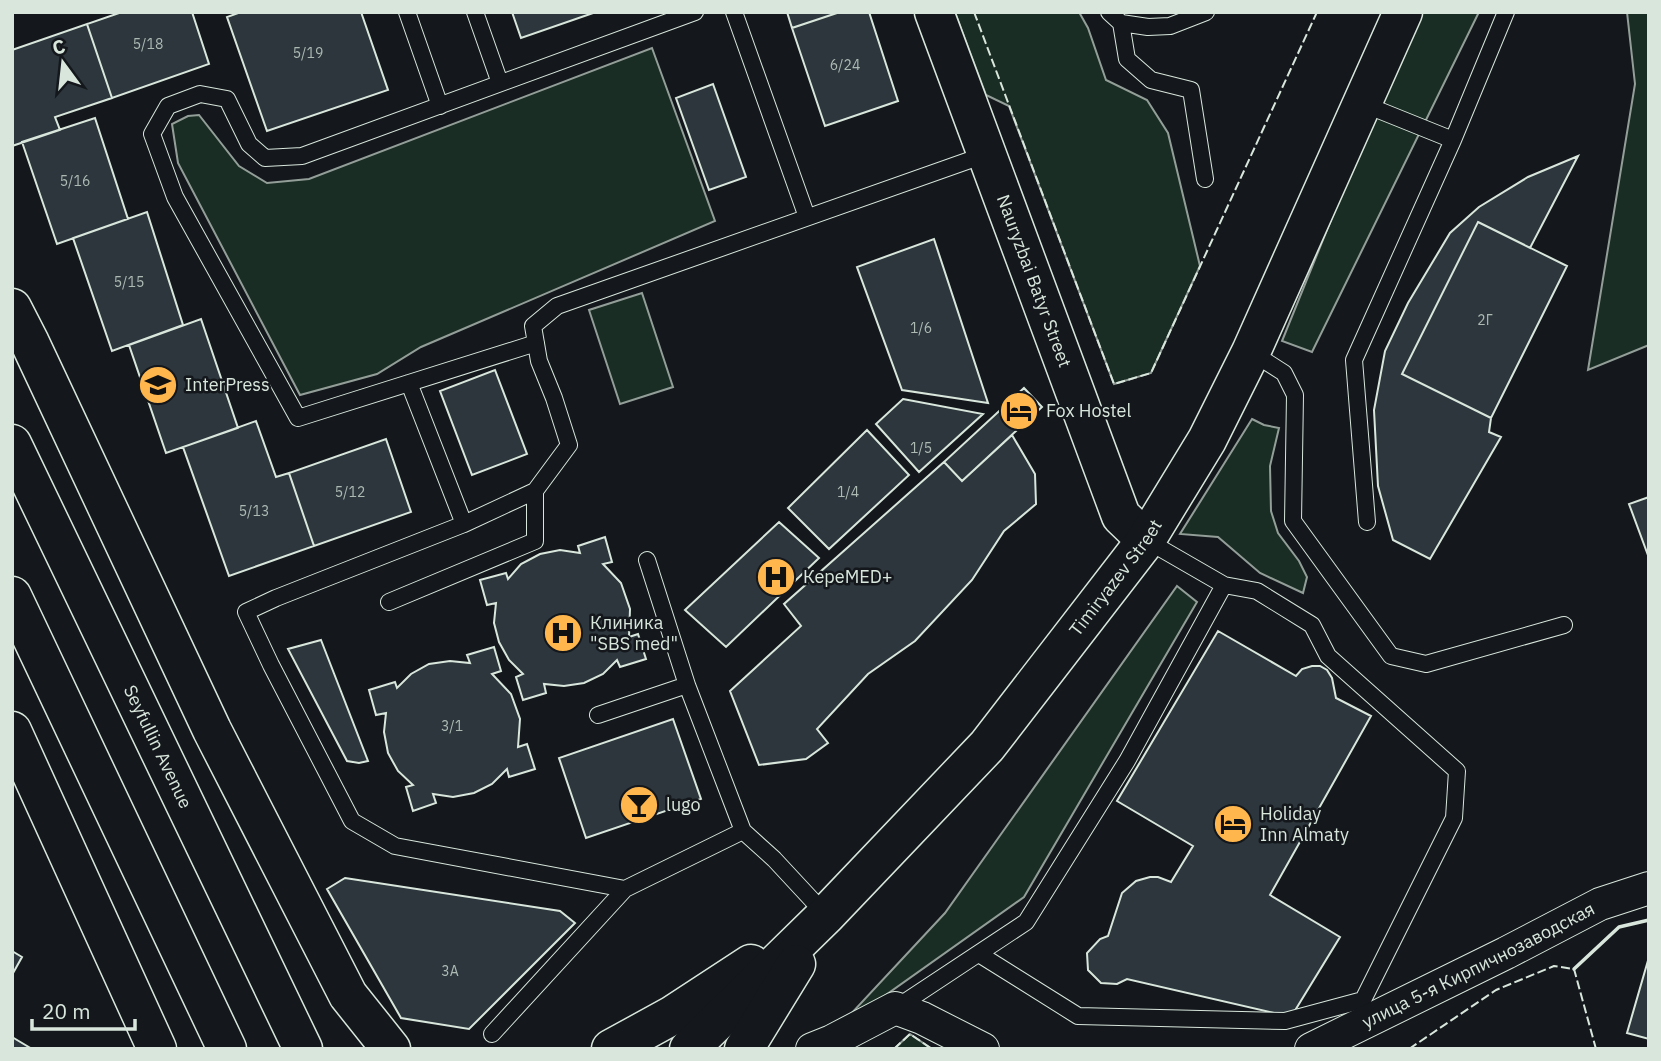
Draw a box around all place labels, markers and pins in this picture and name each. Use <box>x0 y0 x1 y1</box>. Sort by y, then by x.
school or university icon: InterPress <box>137 364 179 406</box>
place label: InterPress <box>185 373 270 396</box>
hotel icon: Fox Hostel <box>998 390 1040 432</box>
place label: Fox Hostel <box>1046 399 1131 422</box>
hospital icon: КереMED+ <box>755 556 797 598</box>
place label: КереMED+ <box>803 565 893 588</box>
place label: Клиника "SBS med" <box>590 611 678 655</box>
hospital icon: Клиника "SBS med" <box>542 612 584 654</box>
bar icon: lugo <box>618 784 660 826</box>
place label: lugo <box>666 793 701 816</box>
place label: Holiday Inn Almaty <box>1260 802 1349 846</box>
hotel icon: Holiday Inn Almaty <box>1212 803 1254 845</box>

